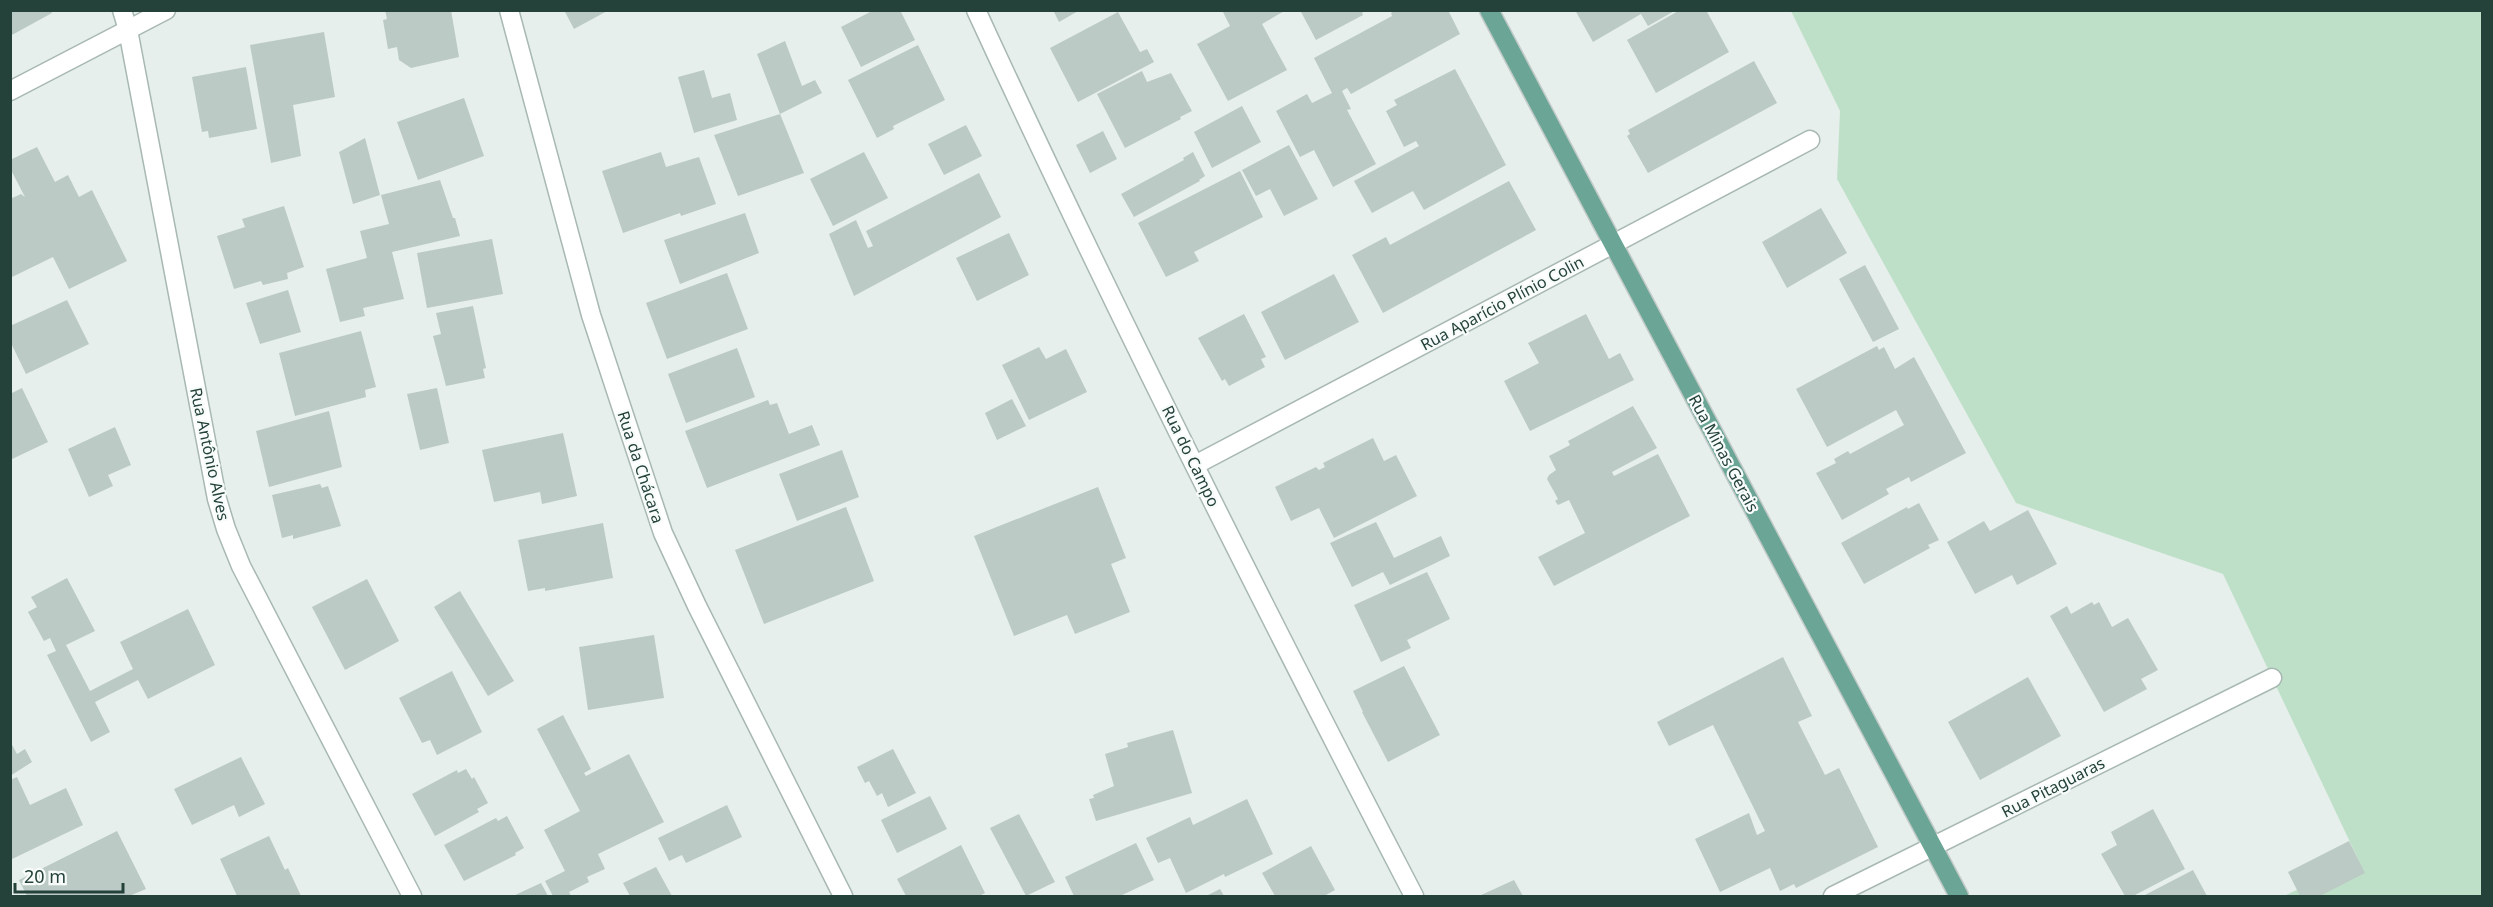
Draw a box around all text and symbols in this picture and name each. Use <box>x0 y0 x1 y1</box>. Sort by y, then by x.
street label: Rua Aparício Plínio Colin <box>1416 251 1588 355</box>
street label: Rua Antônio Alves <box>185 385 235 523</box>
street label: Rua Minas Gerais <box>1684 390 1764 516</box>
street label: Rua do Campo <box>1157 402 1225 510</box>
street label: Rua da Chácara <box>612 408 670 526</box>
street label: Rua Pitaguaras <box>1998 752 2108 822</box>
scale bar <box>15 856 123 894</box>
text: 20 m <box>24 864 66 888</box>

